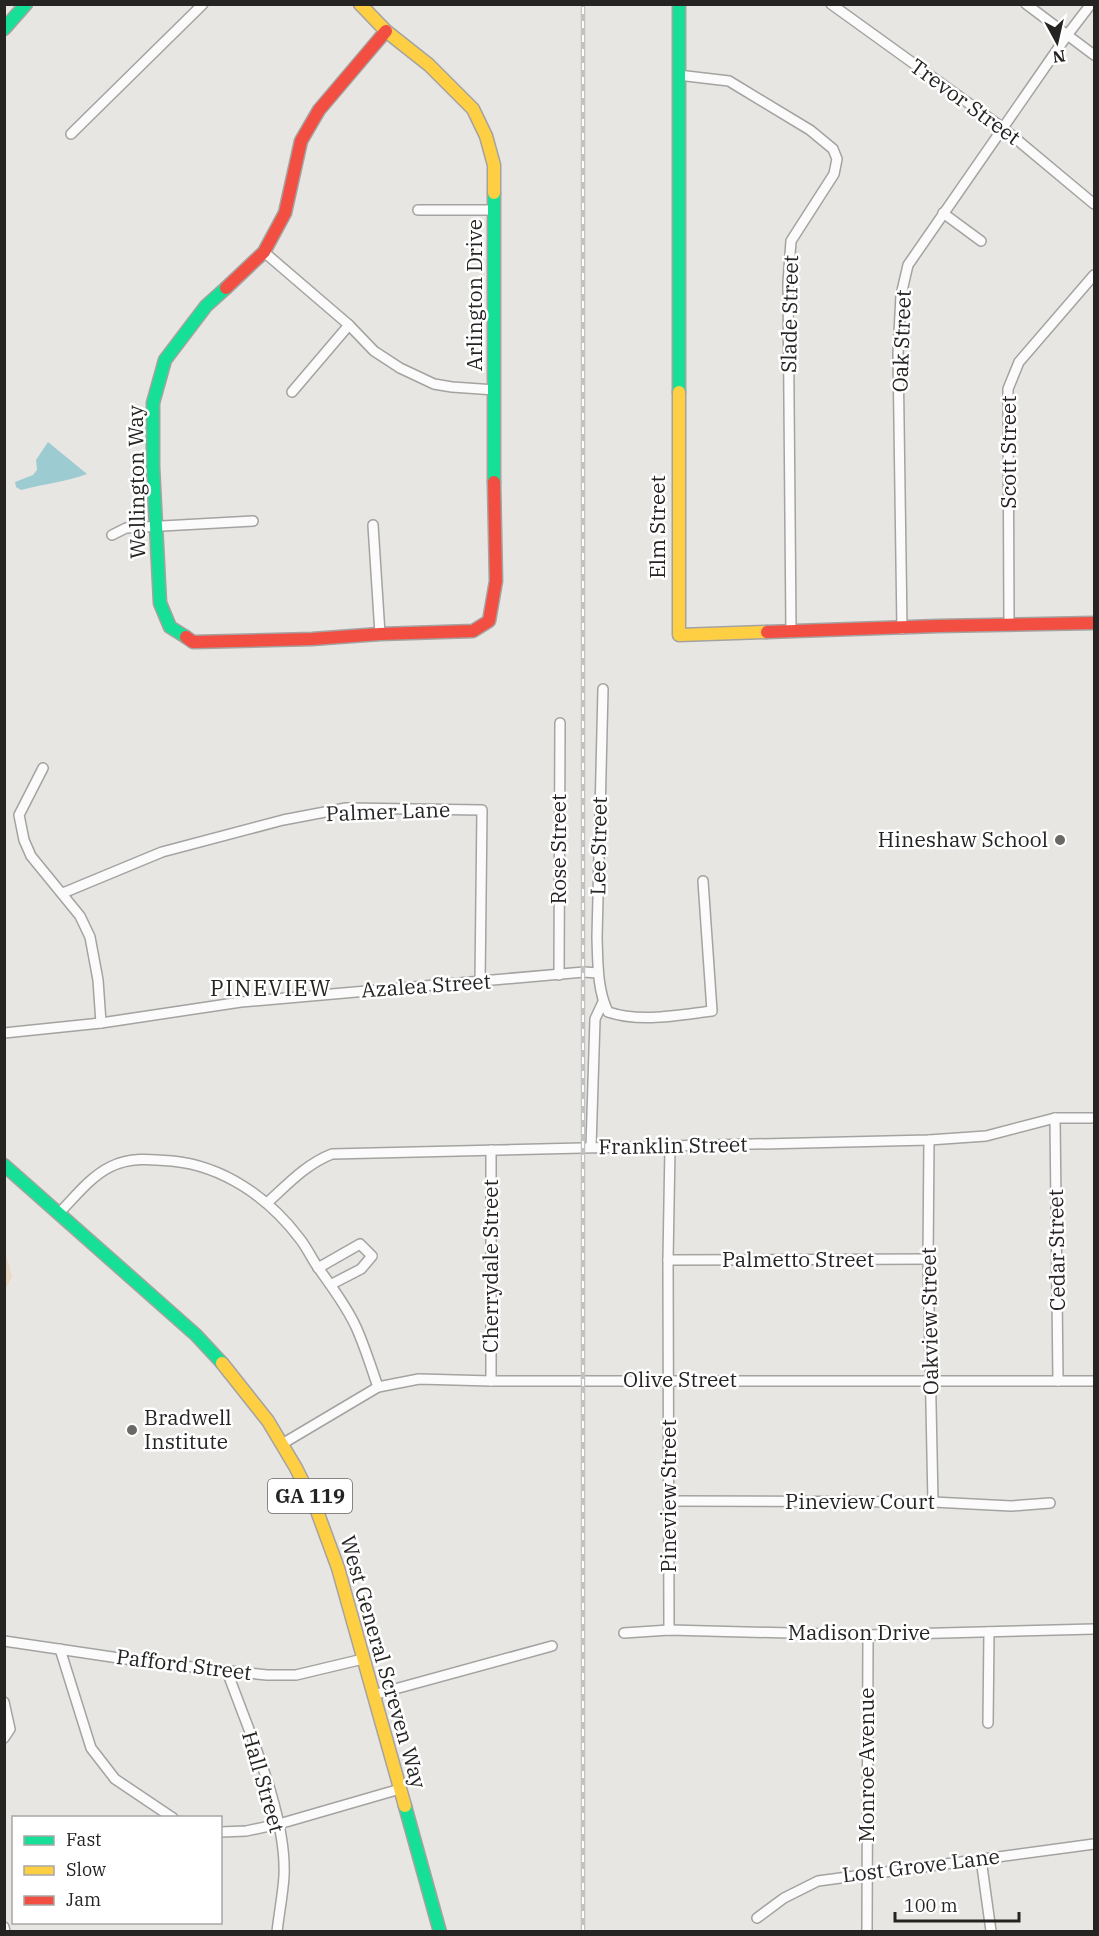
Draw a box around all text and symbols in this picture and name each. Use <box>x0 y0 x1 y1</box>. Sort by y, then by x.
north arrow <box>1027 12 1087 72</box>
text: N <box>1051 46 1067 68</box>
street label: Trevor Street <box>905 52 1026 151</box>
street label: Arlington Drive <box>460 219 488 371</box>
street label: Slade Street <box>774 255 804 373</box>
street label: Oak Street <box>885 289 917 393</box>
street label: Scott Street <box>994 395 1022 509</box>
street label: Wellington Way <box>121 404 151 559</box>
street label: Elm Street <box>643 475 671 579</box>
street label: Rose Street <box>544 793 572 905</box>
street label: Palmer Lane <box>325 795 451 827</box>
street label: Lee Street <box>583 796 613 896</box>
place label: Hineshaw School <box>878 825 1048 853</box>
marker: Hineshaw School <box>1053 833 1067 847</box>
street label: Azalea Street <box>360 967 492 1004</box>
district label: PINEVIEW <box>210 973 332 1002</box>
street label: Franklin Street <box>598 1130 748 1160</box>
street label: Cherrydale Street <box>476 1179 504 1353</box>
street label: Cedar Street <box>1041 1189 1071 1311</box>
street label: Palmetto Street <box>722 1245 874 1273</box>
street label: Oakview Street <box>914 1247 944 1395</box>
street label: Olive Street <box>623 1365 737 1393</box>
place label: Bradwell Institute <box>144 1403 232 1455</box>
street label: Pineview Street <box>654 1419 682 1573</box>
marker: Bradwell Institute <box>125 1423 139 1437</box>
road number: GA 119 <box>268 1479 352 1513</box>
street label: Pineview Court <box>785 1487 935 1515</box>
street label: West General Screven Way <box>334 1532 434 1792</box>
street label: Madison Drive <box>788 1618 930 1646</box>
street label: Pafford Street <box>115 1642 253 1686</box>
street label: Monroe Avenue <box>852 1688 880 1842</box>
street label: Hall Street <box>236 1728 292 1836</box>
legend <box>12 1816 222 1924</box>
text: Fast <box>66 1828 101 1851</box>
street label: Lost Grove Lane <box>840 1841 1001 1889</box>
text: Slow <box>66 1858 106 1881</box>
scale bar <box>895 1885 1020 1923</box>
text: Jam <box>66 1888 101 1911</box>
text: 100 m <box>904 1894 958 1917</box>

